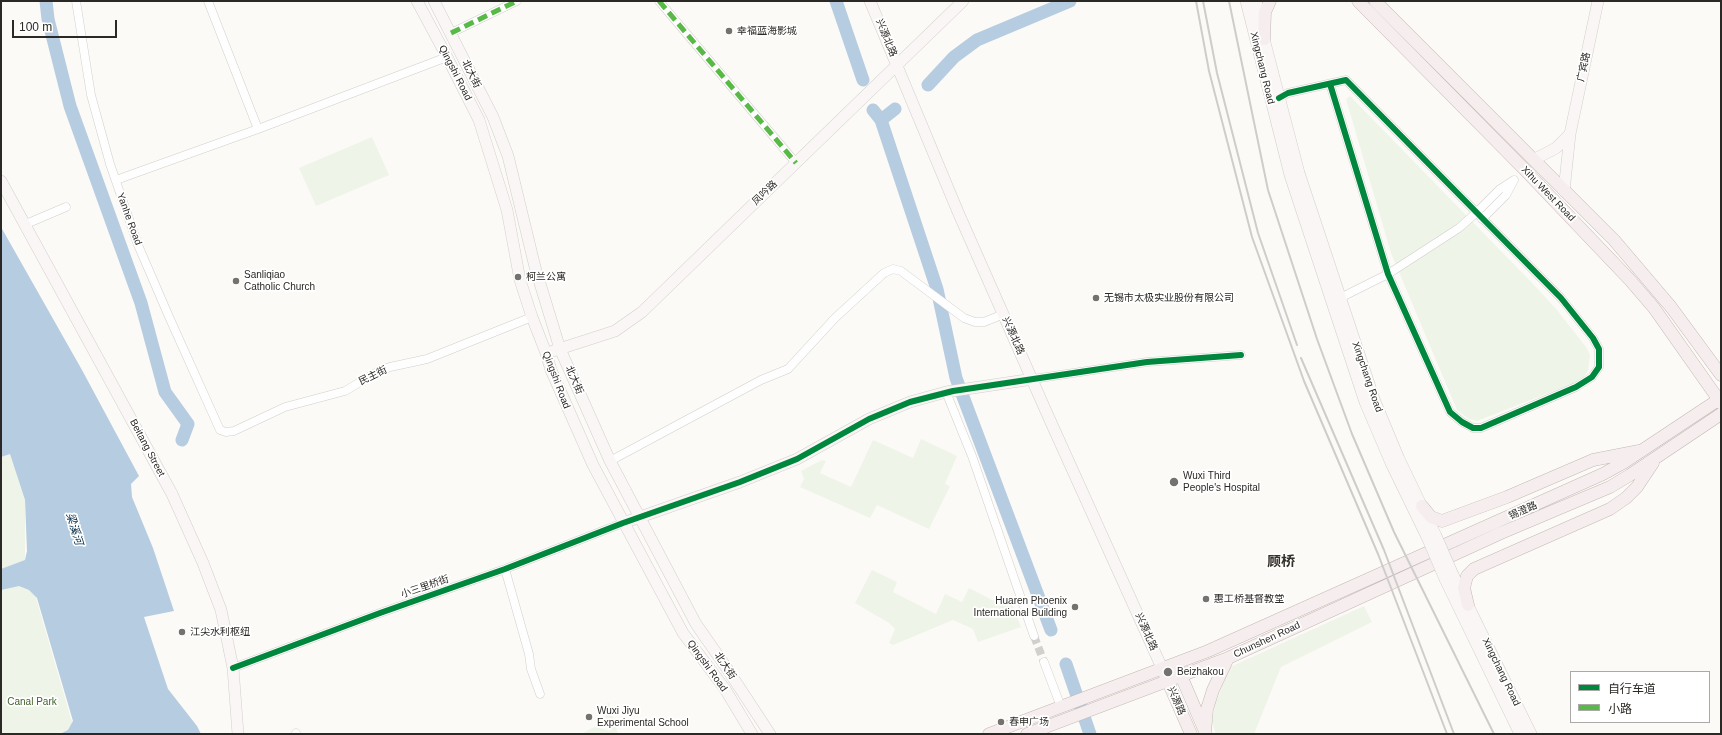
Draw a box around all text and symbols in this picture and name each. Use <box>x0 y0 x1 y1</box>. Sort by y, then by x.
scale bar <box>14 12 119 38</box>
street label: 兴源北路 <box>873 17 899 59</box>
text: 100 m <box>19 20 52 34</box>
place label: 幸福蓝海影城 <box>737 25 797 37</box>
marker: 幸福蓝海影城 <box>724 26 734 36</box>
street label: Xingchang Road <box>1247 31 1277 105</box>
street label: Qingshi Road <box>436 43 474 103</box>
street label: 广宾路 <box>1575 51 1593 83</box>
street label: 北大街 <box>459 58 483 90</box>
street label: Xihu West Road <box>1519 164 1577 224</box>
street label: 凤吟路 <box>750 178 780 208</box>
street label: Yanhe Road <box>114 191 144 247</box>
place label: Sanliqiao Catholic Church <box>244 269 315 292</box>
place label: 柯兰公寓 <box>526 271 566 283</box>
marker: 柯兰公寓 <box>513 272 523 282</box>
marker: Sanliqiao Catholic Church <box>231 276 241 286</box>
place label: 无锡市太极实业股份有限公司 <box>1104 292 1234 304</box>
marker: 无锡市太极实业股份有限公司 <box>1091 293 1101 303</box>
street label: 兴源北路 <box>999 315 1027 357</box>
street label: Xingchang Road <box>1349 340 1385 414</box>
street label: Qingshi Road <box>540 350 572 410</box>
street label: 民主街 <box>357 364 389 388</box>
street label: 北大街 <box>562 364 586 396</box>
street label: Beitang Street <box>127 417 167 479</box>
place label: Wuxi Third People's Hospital <box>1183 470 1260 494</box>
marker: Wuxi Third People's Hospital <box>1168 476 1180 488</box>
street label: 锡澄路 <box>1507 499 1539 523</box>
water label: 梁溪河 <box>63 511 85 547</box>
district label: 顾桥 <box>1267 554 1295 570</box>
street label: 小三里桥街 <box>399 573 451 601</box>
place label: 惠工桥基督教堂 <box>1214 593 1284 605</box>
marker: 惠工桥基督教堂 <box>1201 594 1211 604</box>
place label: Huaren Phoenix International Building <box>974 595 1067 618</box>
marker: Huaren Phoenix International Building <box>1070 602 1080 612</box>
street label: 兴源北路 <box>1132 611 1160 653</box>
street label: Chunshen Road <box>1232 619 1302 661</box>
place label: 江尖水利枢纽 <box>190 626 250 638</box>
marker: 江尖水利枢纽 <box>177 627 187 637</box>
street label: Xingchang Road <box>1479 636 1523 708</box>
street label: Qingshi Road <box>684 638 730 694</box>
street label: 北大街 <box>712 650 738 682</box>
marker: Beizhakou <box>1162 666 1174 678</box>
place label: Beizhakou <box>1177 666 1224 678</box>
legend <box>1570 671 1710 723</box>
text: 自行车道 <box>1608 682 1656 696</box>
street label: 兴源路 <box>1164 685 1188 717</box>
park label: Canal Park <box>7 696 57 708</box>
text: 小路 <box>1608 702 1632 716</box>
place label: Wuxi Jiyu Experimental School <box>597 705 689 728</box>
marker: Wuxi Jiyu Experimental School <box>584 712 594 722</box>
place label: 春申广场 <box>1009 716 1049 728</box>
marker: 春申广场 <box>996 717 1006 727</box>

